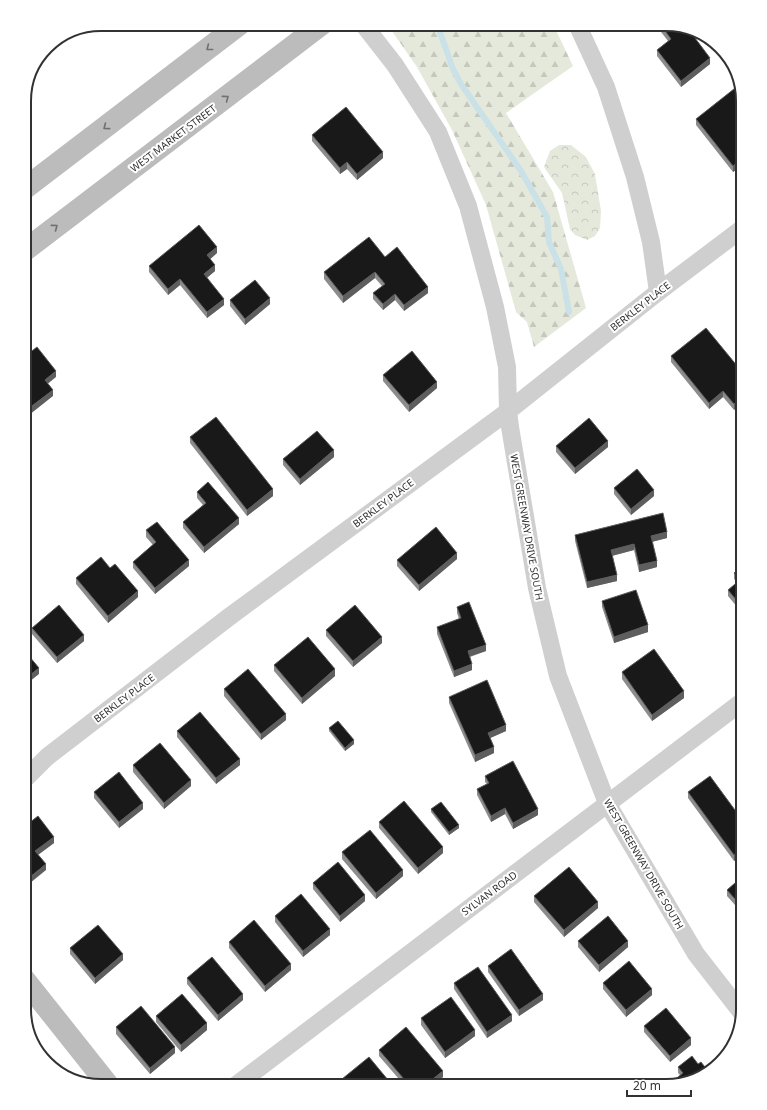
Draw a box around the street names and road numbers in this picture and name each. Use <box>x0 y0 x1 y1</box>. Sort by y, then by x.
street label: WEST MARKET STREET <box>127 101 219 175</box>
street label: BERKLEY PLACE <box>607 278 673 334</box>
street label: WEST GREENWAY DRIVE SOUTH <box>507 453 547 601</box>
street label: BERKLEY PLACE <box>350 475 416 531</box>
street label: BERKLEY PLACE <box>91 670 157 726</box>
street label: WEST GREENWAY DRIVE SOUTH <box>601 796 687 932</box>
street label: SYLVAN ROAD <box>458 868 520 918</box>

